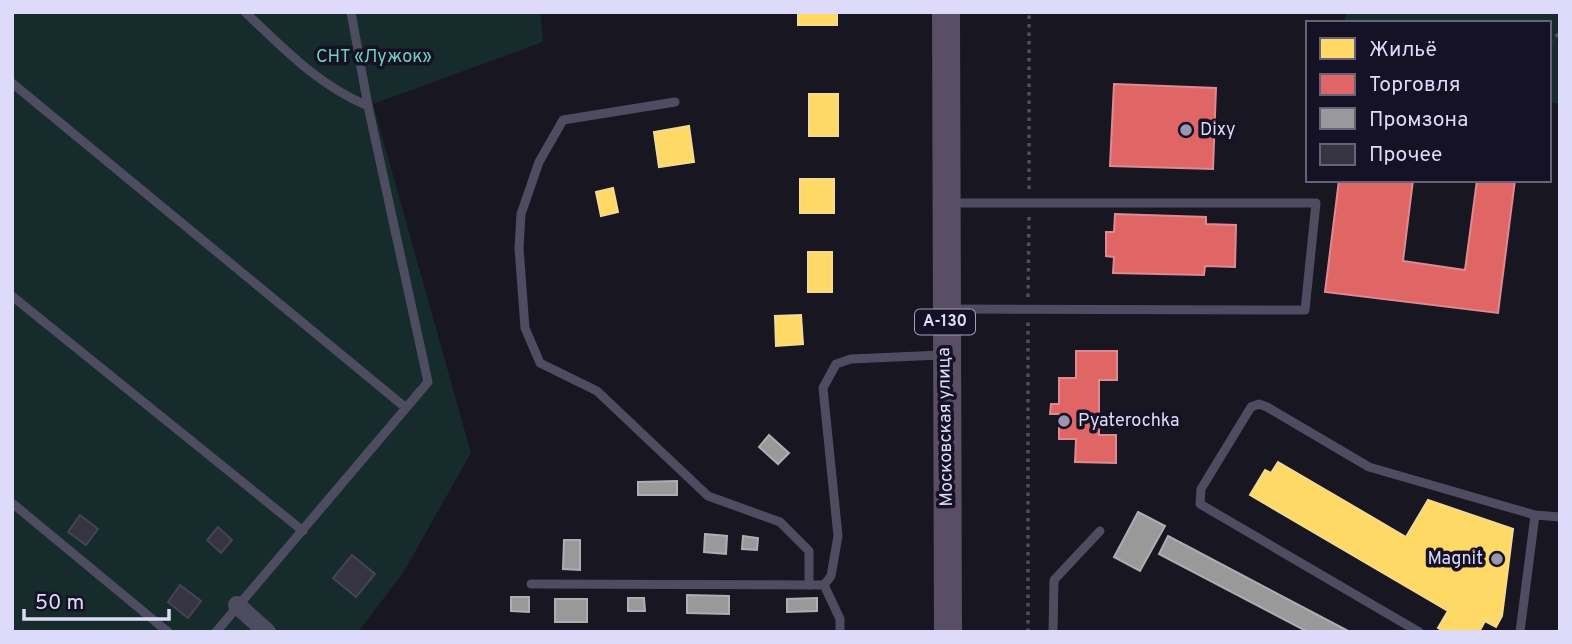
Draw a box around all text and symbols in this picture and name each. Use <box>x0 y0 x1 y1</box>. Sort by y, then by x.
legend <box>1306 21 1551 182</box>
text: Жильё <box>1369 37 1437 64</box>
park label: СНТ «Лужок» <box>316 46 432 69</box>
text: Торговля <box>1369 72 1460 99</box>
text: Промзона <box>1369 107 1468 134</box>
place label: Dixy <box>1200 119 1235 142</box>
marker: Dixy <box>1178 122 1194 138</box>
text: Прочее <box>1369 142 1442 169</box>
road number: А-130 <box>915 310 975 334</box>
street label: Московская улица <box>933 347 959 507</box>
place label: Pyaterochka <box>1078 410 1179 433</box>
marker: Pyaterochka <box>1056 413 1072 429</box>
place label: Magnit <box>1428 548 1483 571</box>
marker: Magnit <box>1489 551 1505 567</box>
scale bar <box>24 578 170 622</box>
text: 50 m <box>35 590 84 617</box>

